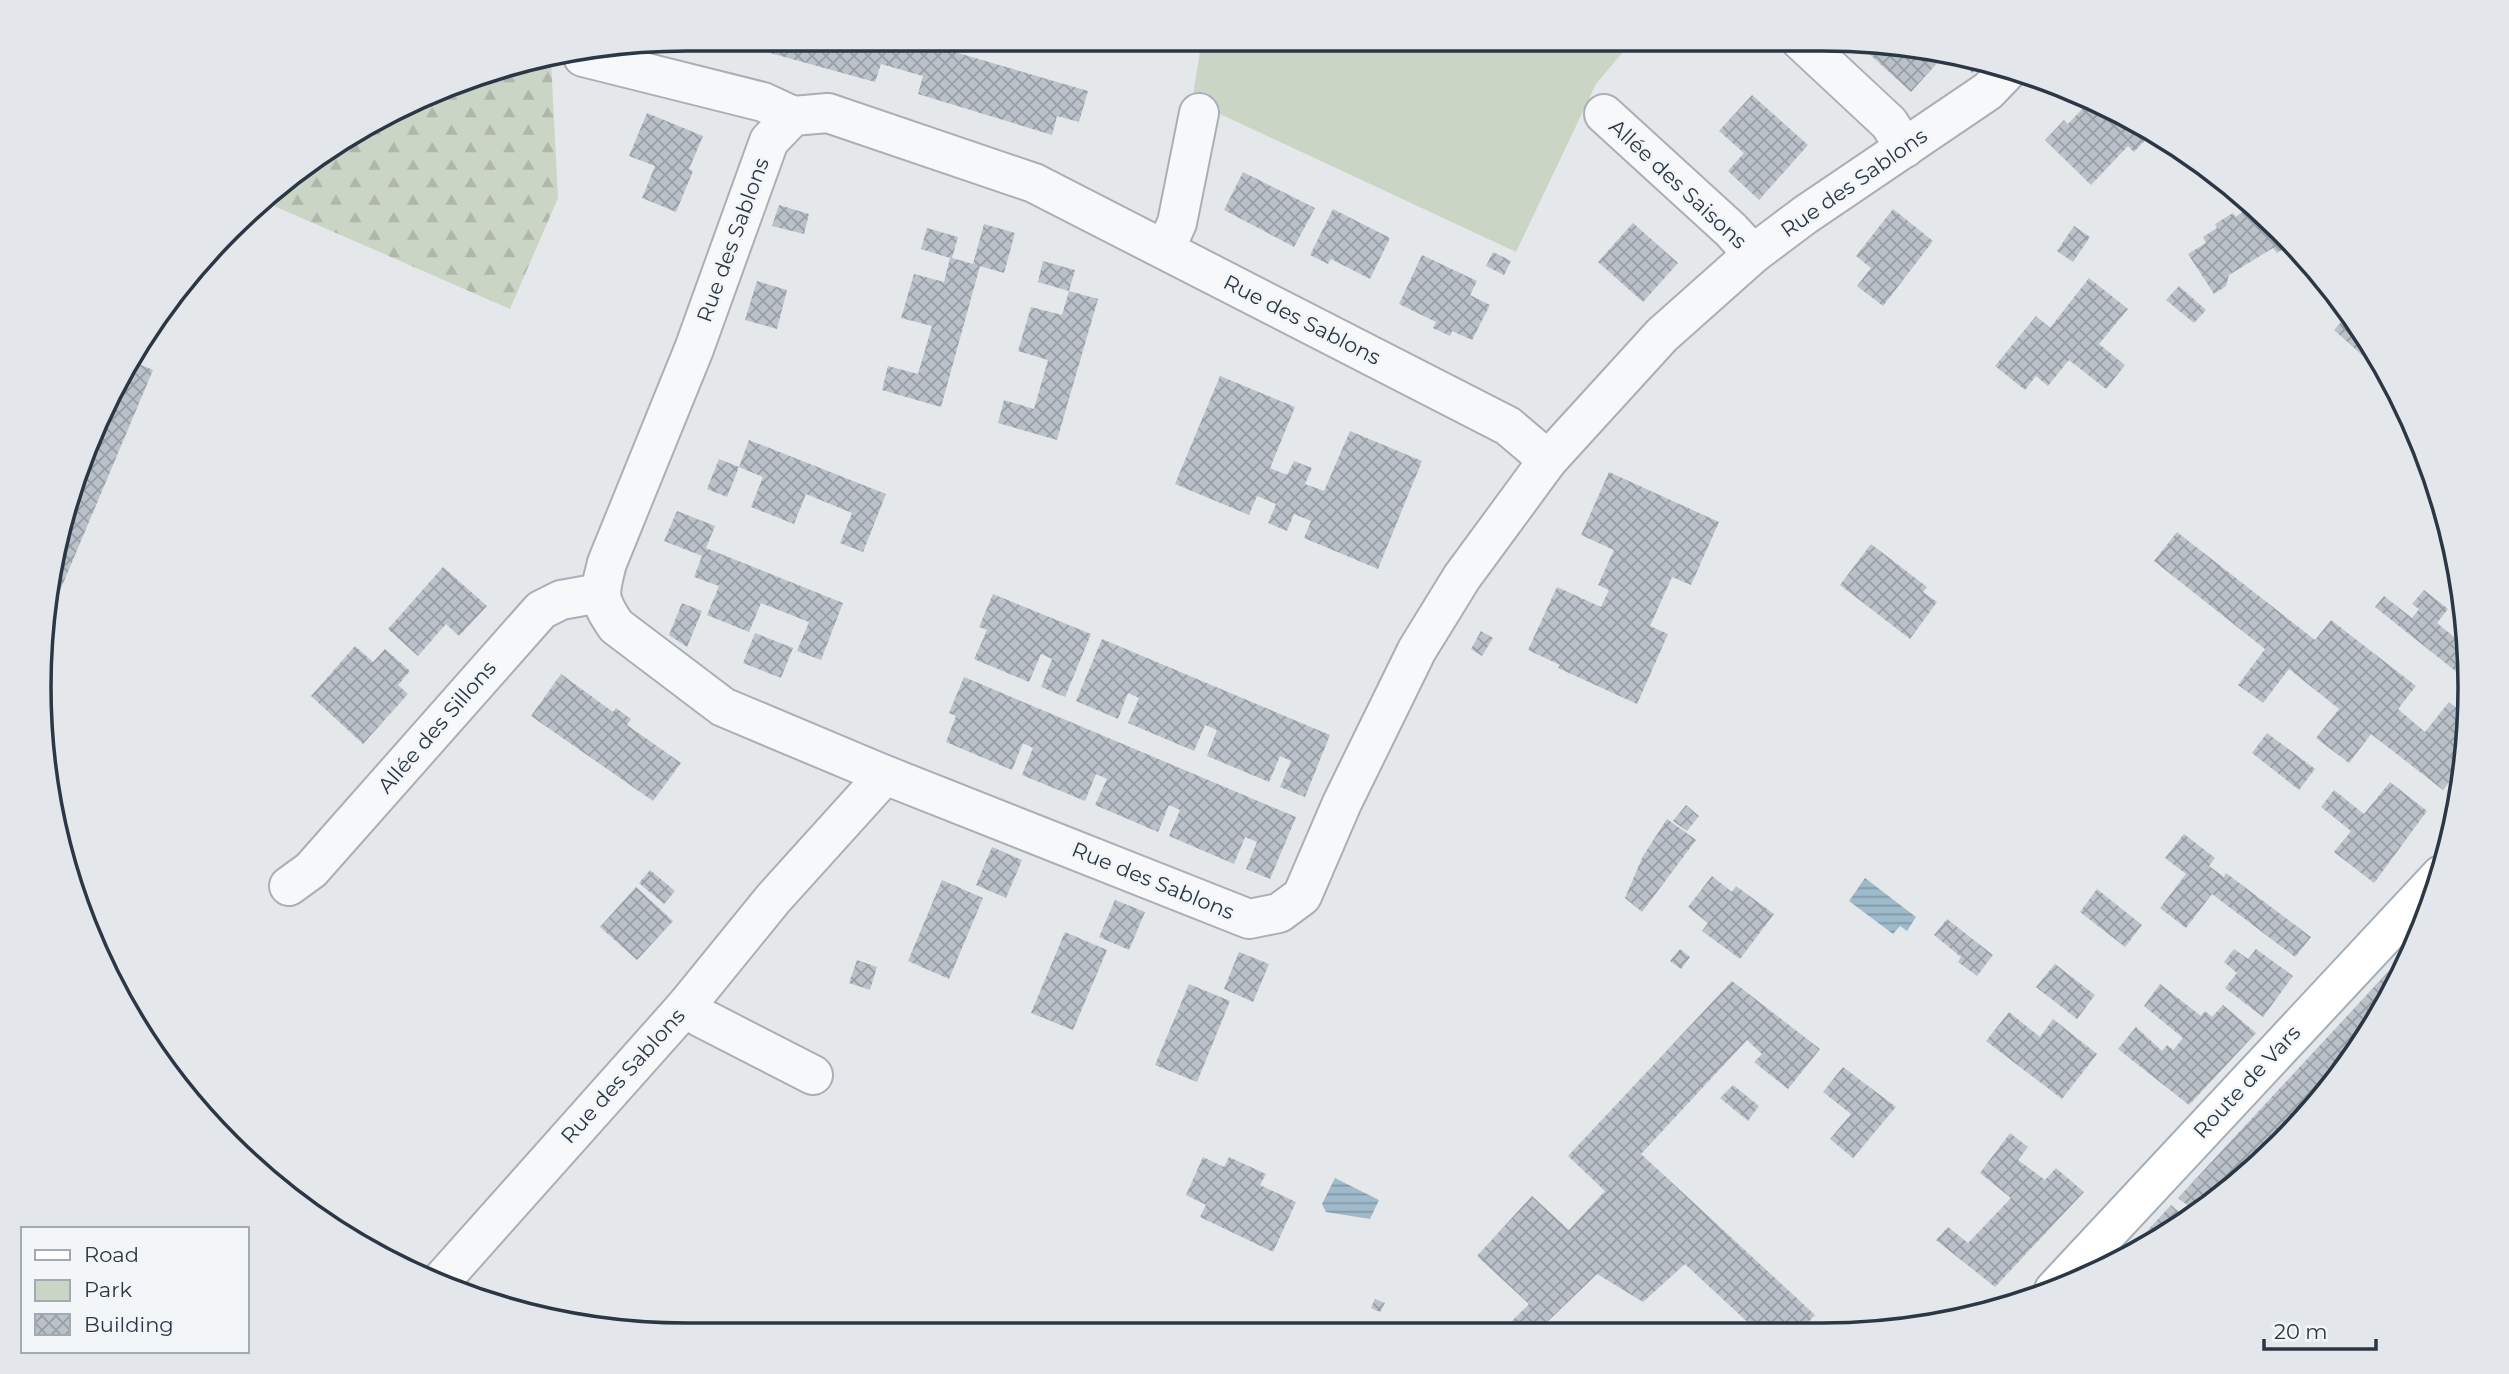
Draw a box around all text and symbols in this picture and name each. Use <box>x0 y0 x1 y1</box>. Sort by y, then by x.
street label: Allée des Saisons <box>1604 114 1752 254</box>
street label: Rue des Sablons <box>1776 123 1932 242</box>
street label: Rue des Sablons <box>691 154 774 325</box>
street label: Rue des Sablons <box>1219 269 1385 370</box>
street label: Allée des Sillons <box>372 655 501 798</box>
street label: Rue des Sablons <box>1068 837 1238 925</box>
street label: Rue des Sablons <box>555 1003 690 1148</box>
street label: Route de Vars <box>2188 1020 2305 1143</box>
legend <box>21 1227 248 1353</box>
text: Road <box>84 1242 139 1267</box>
text: Park <box>84 1277 132 1302</box>
scale bar <box>2264 1308 2376 1352</box>
text: Building <box>84 1312 174 1337</box>
text: 20 m <box>2274 1319 2328 1344</box>

